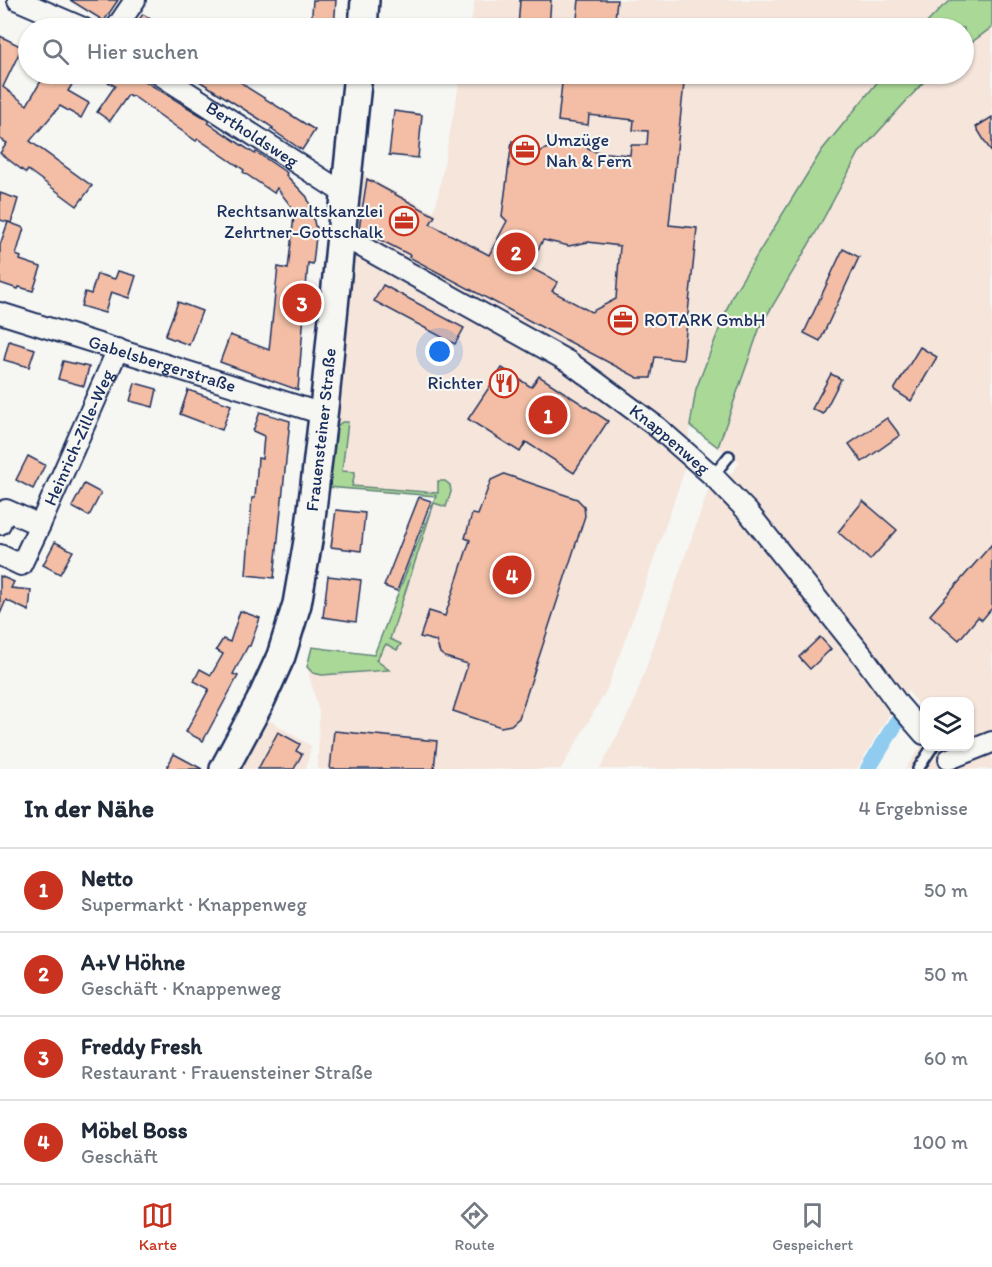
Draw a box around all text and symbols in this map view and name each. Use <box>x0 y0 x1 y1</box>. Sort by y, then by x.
search box <box>18 18 974 84</box>
icon: search <box>39 35 72 68</box>
text: Hier suchen <box>87 38 198 65</box>
street label: Bertholdsweg <box>202 96 303 173</box>
place label: Umzüge Nah & Fern <box>546 129 632 172</box>
office icon: Umzüge Nah & Fern <box>509 134 541 166</box>
place label: Rechtsanwaltskanzlei Zehrtner-Gottschalk <box>216 200 384 243</box>
office icon: Rechtsanwaltskanzlei Zehrtner-Gottschalk <box>388 205 420 237</box>
pin: 2 <box>496 230 536 274</box>
pin: 3 <box>282 280 322 326</box>
office icon: ROTARK GmbH <box>607 304 639 336</box>
place label: ROTARK GmbH <box>644 309 766 331</box>
street label: Gabelsbergerstraße <box>86 330 239 397</box>
your location <box>425 337 454 366</box>
street label: Frauensteiner Straße <box>301 347 341 513</box>
street label: Heinrich-Zille-Weg <box>39 365 119 509</box>
restaurant icon: Richter <box>488 367 520 399</box>
place label: Richter <box>427 372 484 394</box>
pin: 1 <box>528 392 568 438</box>
street label: Knappenweg <box>625 399 715 480</box>
pin: 4 <box>492 552 532 598</box>
map controls <box>920 697 974 751</box>
button: layers <box>920 697 974 751</box>
text: In der Nähe <box>24 792 154 824</box>
text: 4 Ergebnisse <box>858 796 968 820</box>
text: Netto <box>81 865 133 892</box>
text: 1 <box>39 878 48 902</box>
text: 50 m <box>924 878 968 902</box>
text: Supermarkt · Knappenweg <box>81 892 307 916</box>
text: A+V Höhne <box>81 949 185 976</box>
text: 2 <box>38 962 49 986</box>
text: 50 m <box>924 962 968 986</box>
text: Geschäft · Knappenweg <box>81 976 281 1000</box>
text: Freddy Fresh <box>81 1033 202 1060</box>
text: 3 <box>38 1046 49 1070</box>
text: 60 m <box>924 1046 968 1070</box>
text: Restaurant · Frauensteiner Straße <box>81 1060 373 1084</box>
text: Möbel Boss <box>81 1117 187 1144</box>
text: 4 <box>37 1130 50 1154</box>
text: 100 m <box>913 1130 968 1154</box>
text: Geschäft <box>81 1144 158 1168</box>
tab: Karte <box>139 1199 177 1254</box>
tab: Route <box>455 1199 495 1254</box>
tab: Gespeichert <box>772 1199 853 1254</box>

